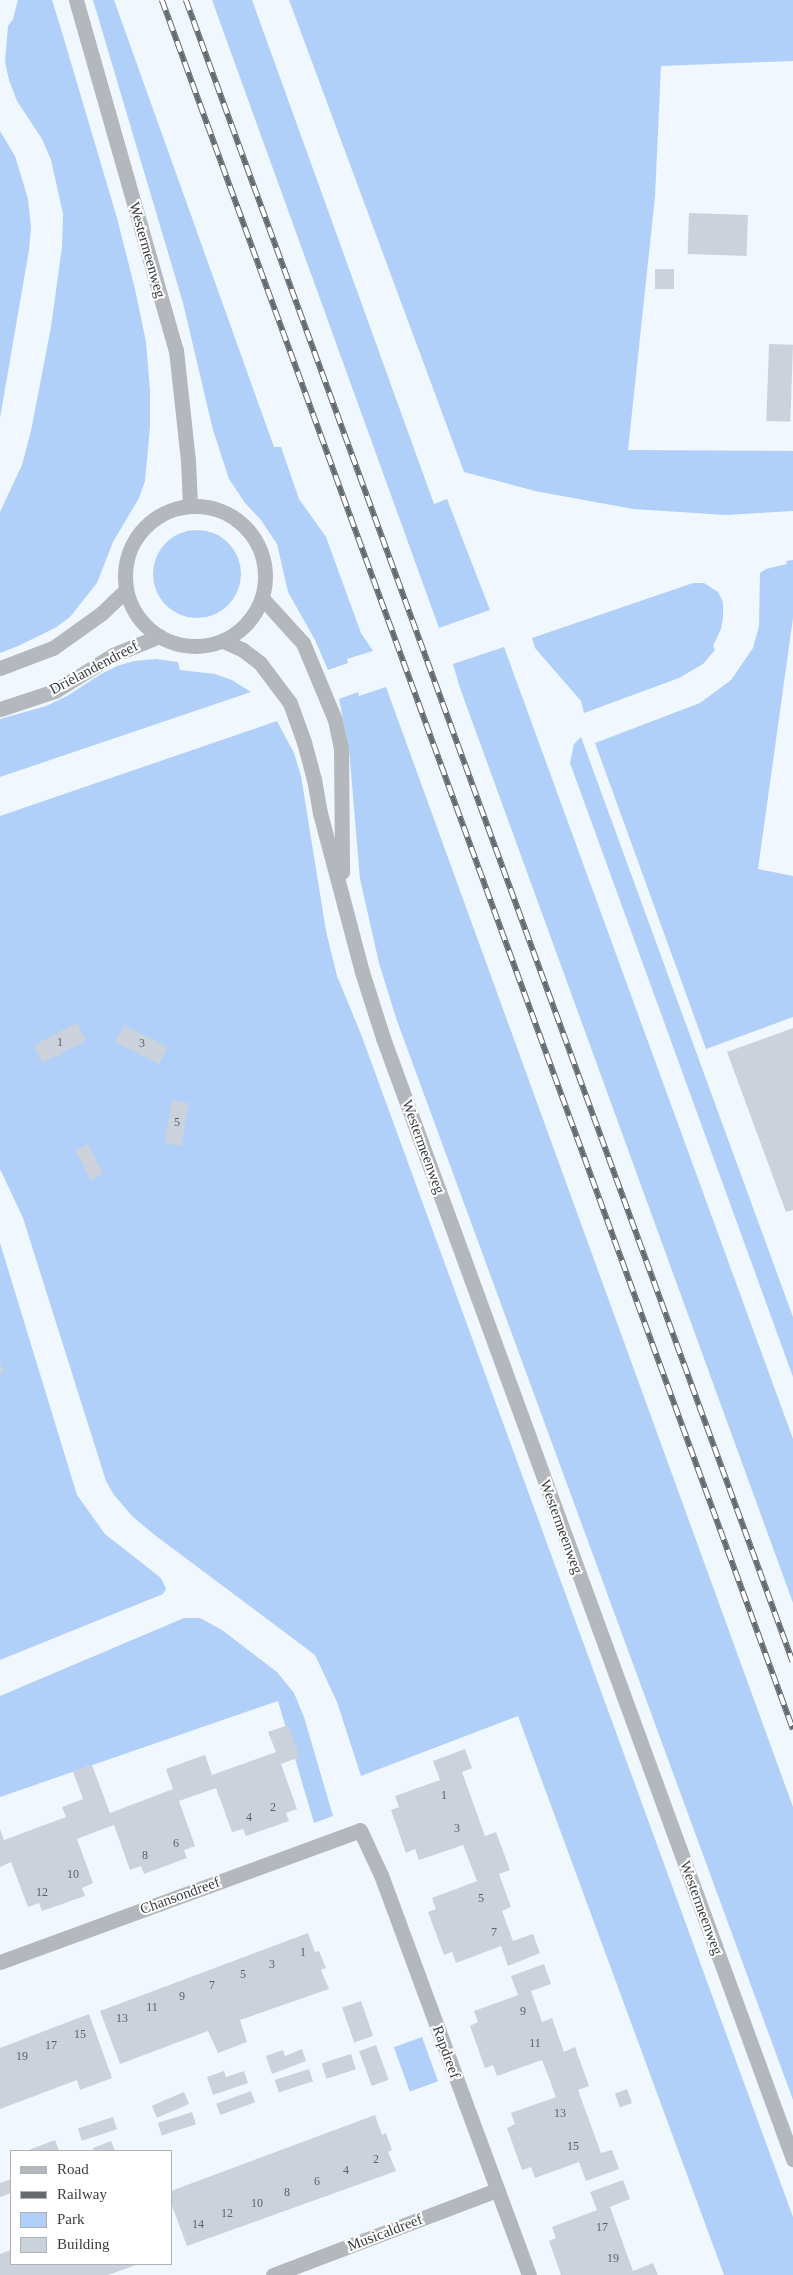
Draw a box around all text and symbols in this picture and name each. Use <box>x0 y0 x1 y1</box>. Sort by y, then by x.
street label: Westermeenweg <box>125 200 169 300</box>
street label: Drielandendreef <box>47 637 141 699</box>
house number: 1 <box>57 1036 63 1050</box>
house number: 3 <box>139 1037 145 1051</box>
street label: Westermeenweg <box>398 1098 448 1196</box>
house number: 5 <box>174 1116 180 1130</box>
street label: Westermeenweg <box>536 1478 586 1576</box>
house number: 1 <box>441 1789 447 1803</box>
house number: 2 <box>270 1801 276 1815</box>
house number: 4 <box>246 1811 252 1825</box>
house number: 3 <box>454 1822 460 1836</box>
house number: 6 <box>173 1837 179 1851</box>
house number: 8 <box>142 1849 148 1863</box>
street label: Westermeenweg <box>676 1859 726 1957</box>
house number: 10 <box>67 1868 79 1882</box>
street label: Chansondreef <box>138 1873 222 1919</box>
house number: 12 <box>36 1886 48 1900</box>
house number: 5 <box>478 1892 484 1906</box>
house number: 7 <box>491 1926 497 1940</box>
house number: 1 <box>300 1946 306 1960</box>
house number: 3 <box>269 1958 275 1972</box>
house number: 5 <box>240 1968 246 1982</box>
house number: 7 <box>209 1979 215 1993</box>
house number: 9 <box>179 1990 185 2004</box>
house number: 11 <box>146 2001 158 2015</box>
house number: 9 <box>520 2005 526 2019</box>
house number: 13 <box>116 2012 128 2026</box>
street label: Rapdreef <box>428 2023 464 2081</box>
house number: 15 <box>74 2028 86 2042</box>
house number: 11 <box>529 2037 541 2051</box>
house number: 17 <box>45 2039 57 2053</box>
house number: 19 <box>16 2050 28 2064</box>
house number: 13 <box>554 2107 566 2121</box>
house number: 15 <box>567 2140 579 2154</box>
legend <box>10 2150 172 2265</box>
house number: 2 <box>373 2153 379 2167</box>
text: Road <box>57 2161 89 2177</box>
house number: 4 <box>343 2164 349 2178</box>
house number: 6 <box>314 2175 320 2189</box>
text: Railway <box>57 2186 107 2202</box>
house number: 8 <box>284 2186 290 2200</box>
house number: 10 <box>251 2197 263 2211</box>
house number: 12 <box>221 2207 233 2221</box>
street label: Musicaldreef <box>345 2210 425 2256</box>
text: Park <box>57 2211 85 2227</box>
house number: 14 <box>192 2218 204 2232</box>
house number: 17 <box>596 2221 608 2235</box>
text: Building <box>57 2236 110 2252</box>
house number: 19 <box>607 2252 619 2266</box>

